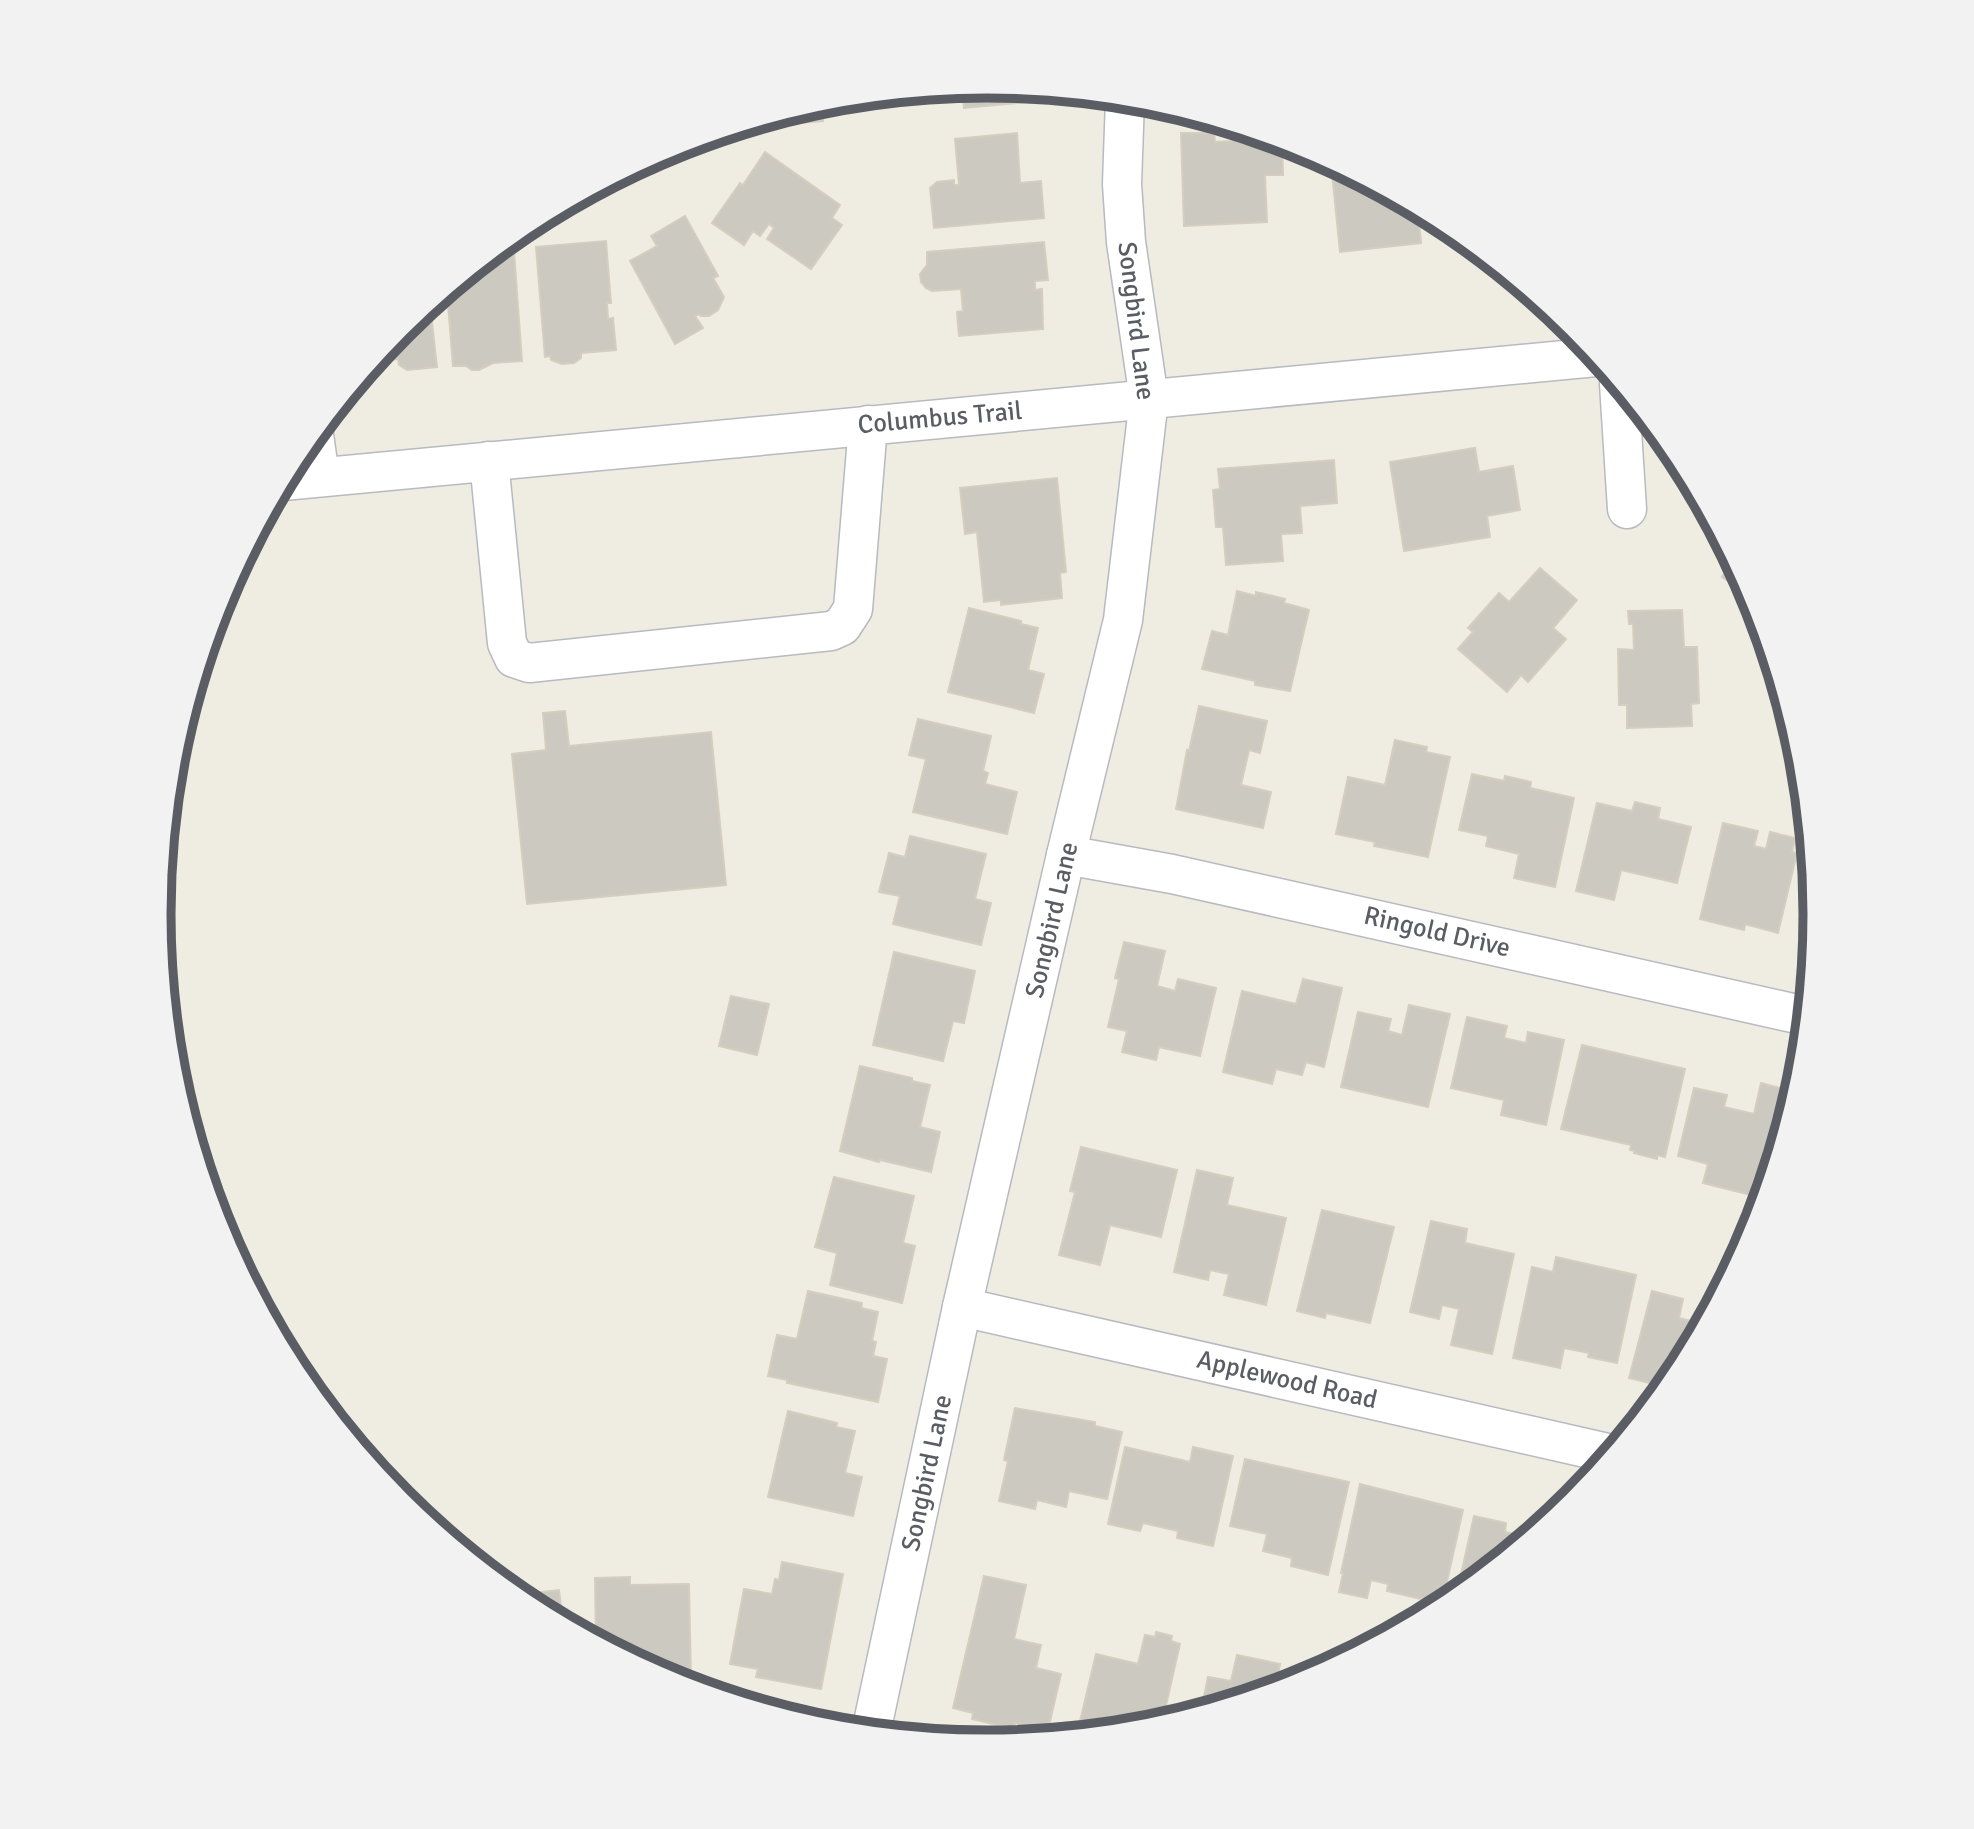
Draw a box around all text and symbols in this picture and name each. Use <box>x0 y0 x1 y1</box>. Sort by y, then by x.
street label: Songbird Lane <box>1110 240 1162 402</box>
street label: Columbus Trail <box>856 395 1024 441</box>
street label: Songbird Lane <box>1019 839 1085 1001</box>
street label: Ringold Drive <box>1361 900 1513 964</box>
street label: Applewood Road <box>1194 1344 1380 1416</box>
street label: Songbird Lane <box>895 1392 959 1554</box>

